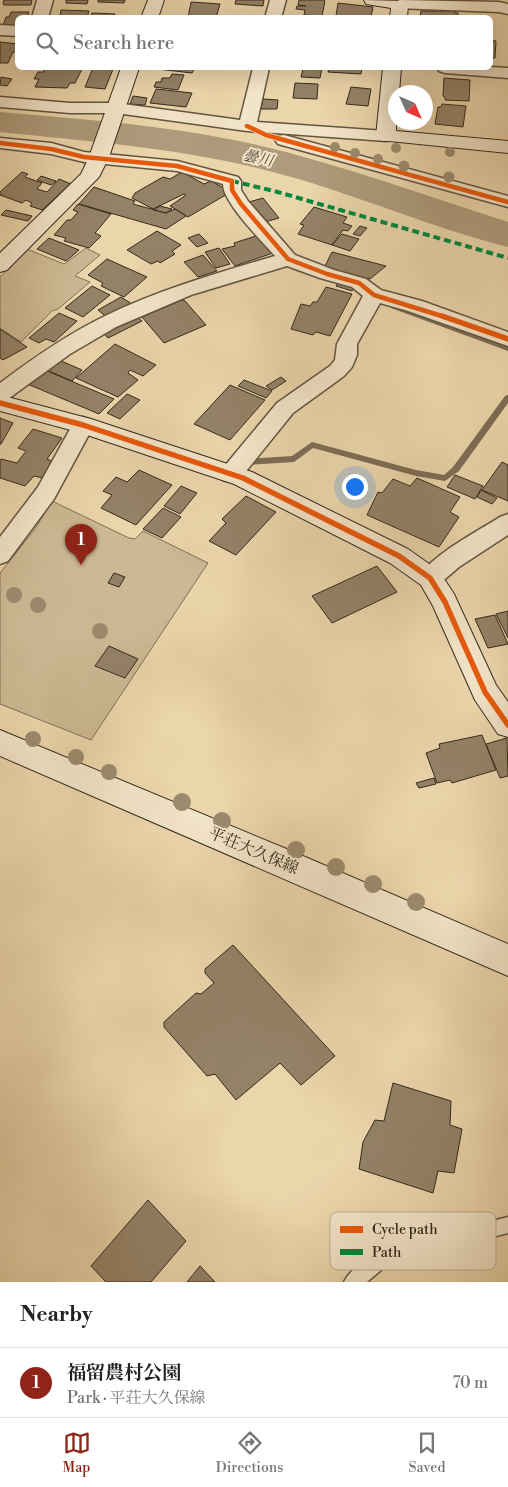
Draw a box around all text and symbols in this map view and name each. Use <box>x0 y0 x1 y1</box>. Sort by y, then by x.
search box <box>15 15 493 70</box>
icon: search <box>33 29 61 57</box>
text: Search here <box>73 31 174 55</box>
north arrow <box>388 85 433 130</box>
water label: 曇川 <box>241 146 277 172</box>
your location <box>342 474 368 500</box>
pin: 1 <box>65 524 97 565</box>
street label: 平荘大久保線 <box>206 823 302 879</box>
legend <box>330 1212 496 1270</box>
text: Cycle path <box>372 1221 438 1239</box>
text: Path <box>372 1244 402 1262</box>
text: Nearby <box>20 1302 93 1328</box>
text: 福留農村公園 <box>67 1361 181 1385</box>
text: 1 <box>32 1373 40 1393</box>
text: 70 m <box>452 1373 488 1393</box>
text: Park · 平荘大久保線 <box>67 1388 206 1408</box>
tab: Map <box>63 1429 91 1477</box>
tab: Directions <box>216 1429 283 1477</box>
tab: Saved <box>409 1429 445 1477</box>

